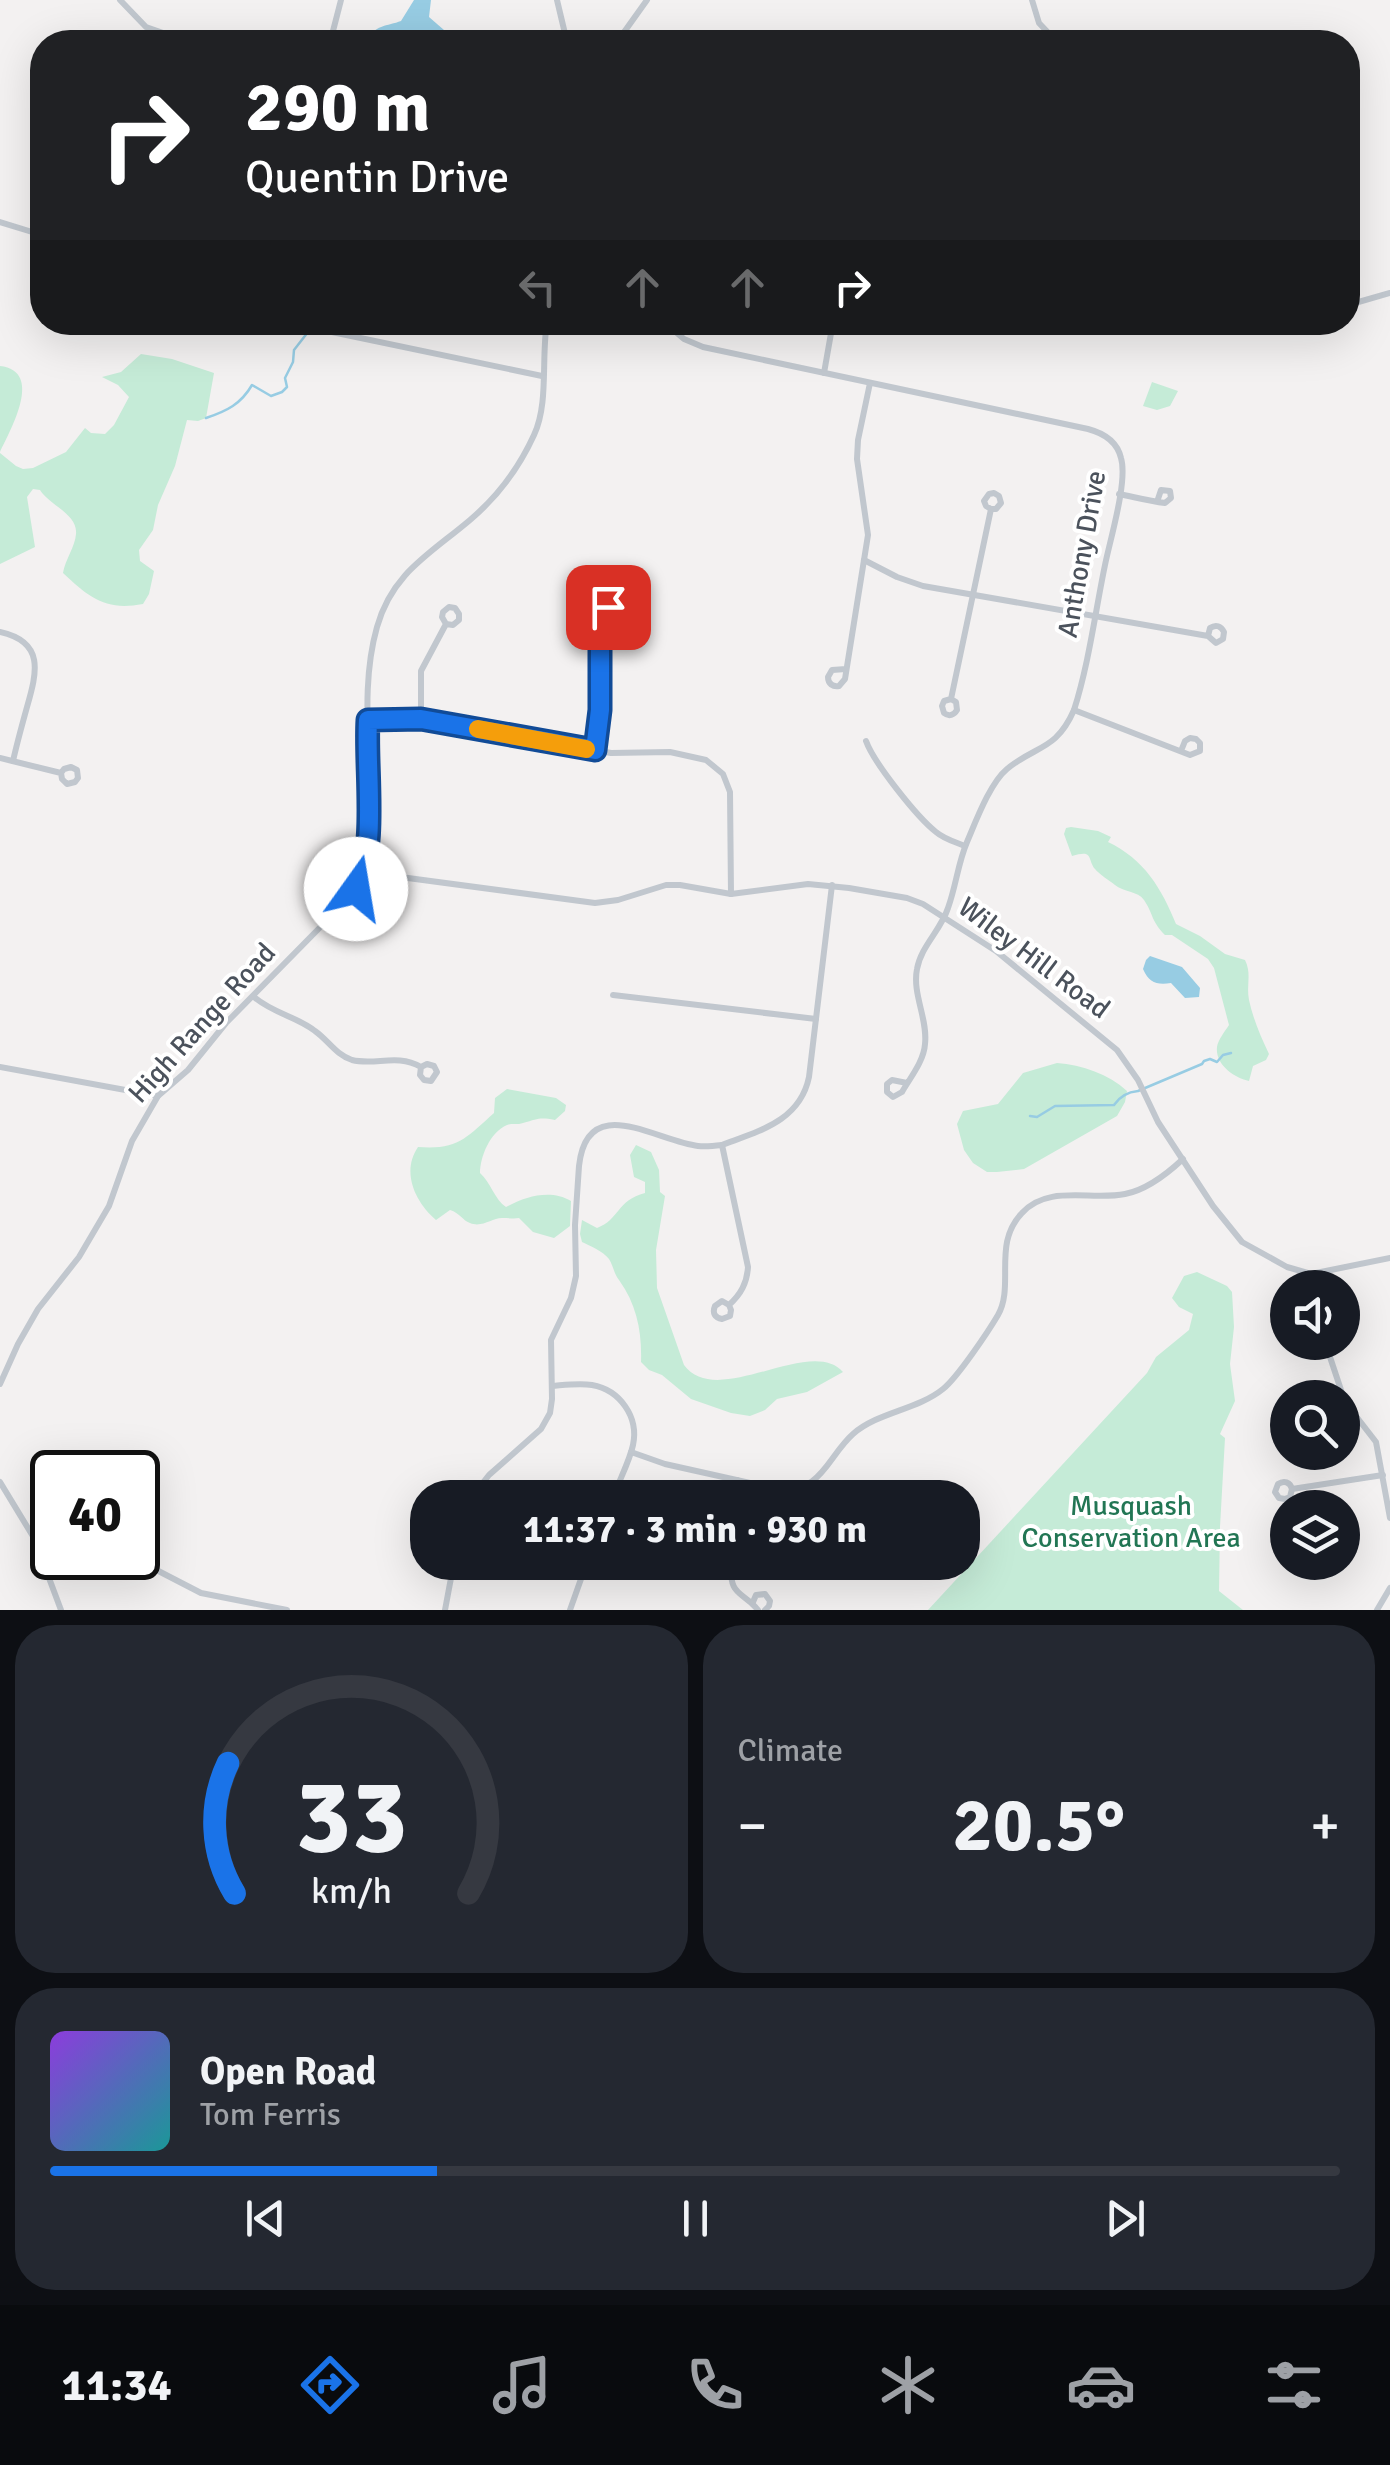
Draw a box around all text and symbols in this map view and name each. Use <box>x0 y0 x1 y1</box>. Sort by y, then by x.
text: 290 m <box>245 64 430 150</box>
icon: right <box>80 70 210 200</box>
text: Quentin Drive <box>245 150 509 205</box>
icon: left <box>510 260 565 315</box>
icon: ahead <box>615 260 670 315</box>
icon: ahead <box>720 260 775 315</box>
icon: right <box>825 260 880 315</box>
street label: Anthony Drive <box>1051 468 1113 640</box>
pin <box>566 565 651 650</box>
icon: arrive <box>581 580 636 635</box>
position arrow <box>304 837 408 941</box>
street label: Wiley Hill Road <box>952 890 1116 1026</box>
street label: High Range Road <box>121 936 283 1110</box>
map controls <box>1270 1270 1360 1580</box>
button: sound <box>1270 1270 1360 1360</box>
button: search <box>1270 1380 1360 1470</box>
speed limit sign: 40 <box>30 1450 160 1580</box>
park label: Musquash Conservation Area <box>1021 1489 1241 1555</box>
button: layers <box>1270 1490 1360 1580</box>
text: 11:37 · 3 min · 930 m <box>523 1506 867 1553</box>
text: Climate <box>738 1731 843 1770</box>
text: 33 <box>295 1753 407 1881</box>
text: 20.5° <box>952 1779 1125 1872</box>
text: − <box>738 1792 767 1860</box>
text: + <box>1310 1792 1340 1860</box>
text: km/h <box>311 1869 392 1913</box>
text: Open Road <box>200 2048 376 2095</box>
text: Tom Ferris <box>200 2095 341 2134</box>
icon: previous <box>238 2191 293 2246</box>
icon: pause <box>668 2191 723 2246</box>
icon: next <box>1098 2191 1153 2246</box>
icon: directions <box>295 2350 365 2420</box>
icon: music <box>487 2350 557 2420</box>
icon: phone <box>680 2350 750 2420</box>
icon: climate <box>873 2350 943 2420</box>
icon: car <box>1066 2350 1136 2420</box>
icon: filters <box>1259 2350 1329 2420</box>
text: 11:34 <box>61 2358 172 2413</box>

